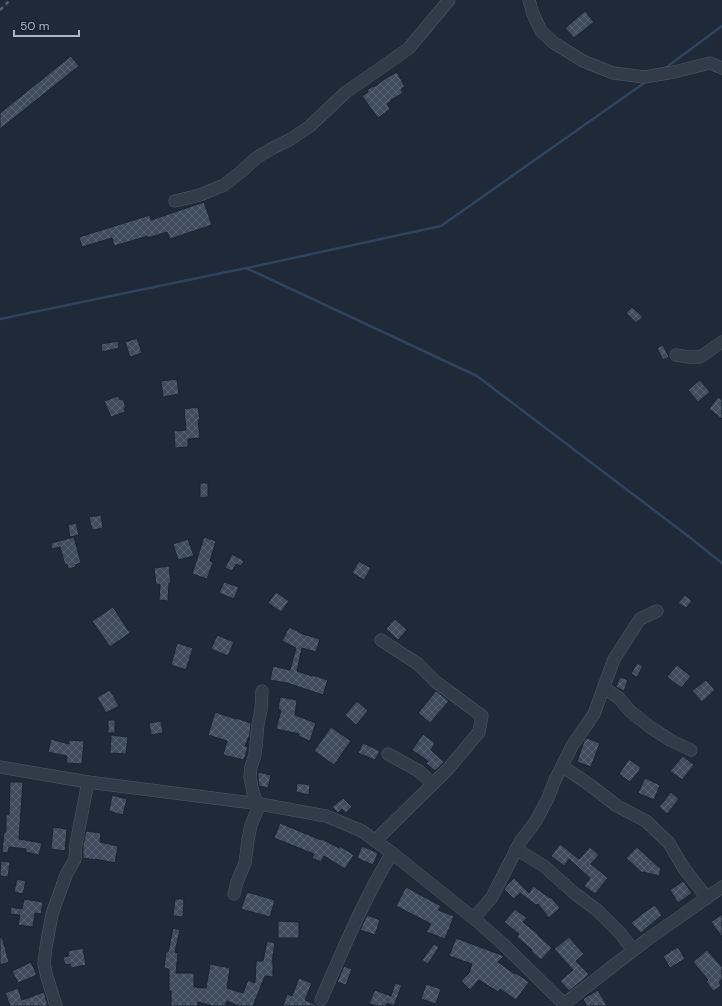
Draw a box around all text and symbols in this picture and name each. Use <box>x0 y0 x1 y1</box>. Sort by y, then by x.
scale bar <box>14 12 79 38</box>
text: 50 m <box>20 18 49 34</box>

